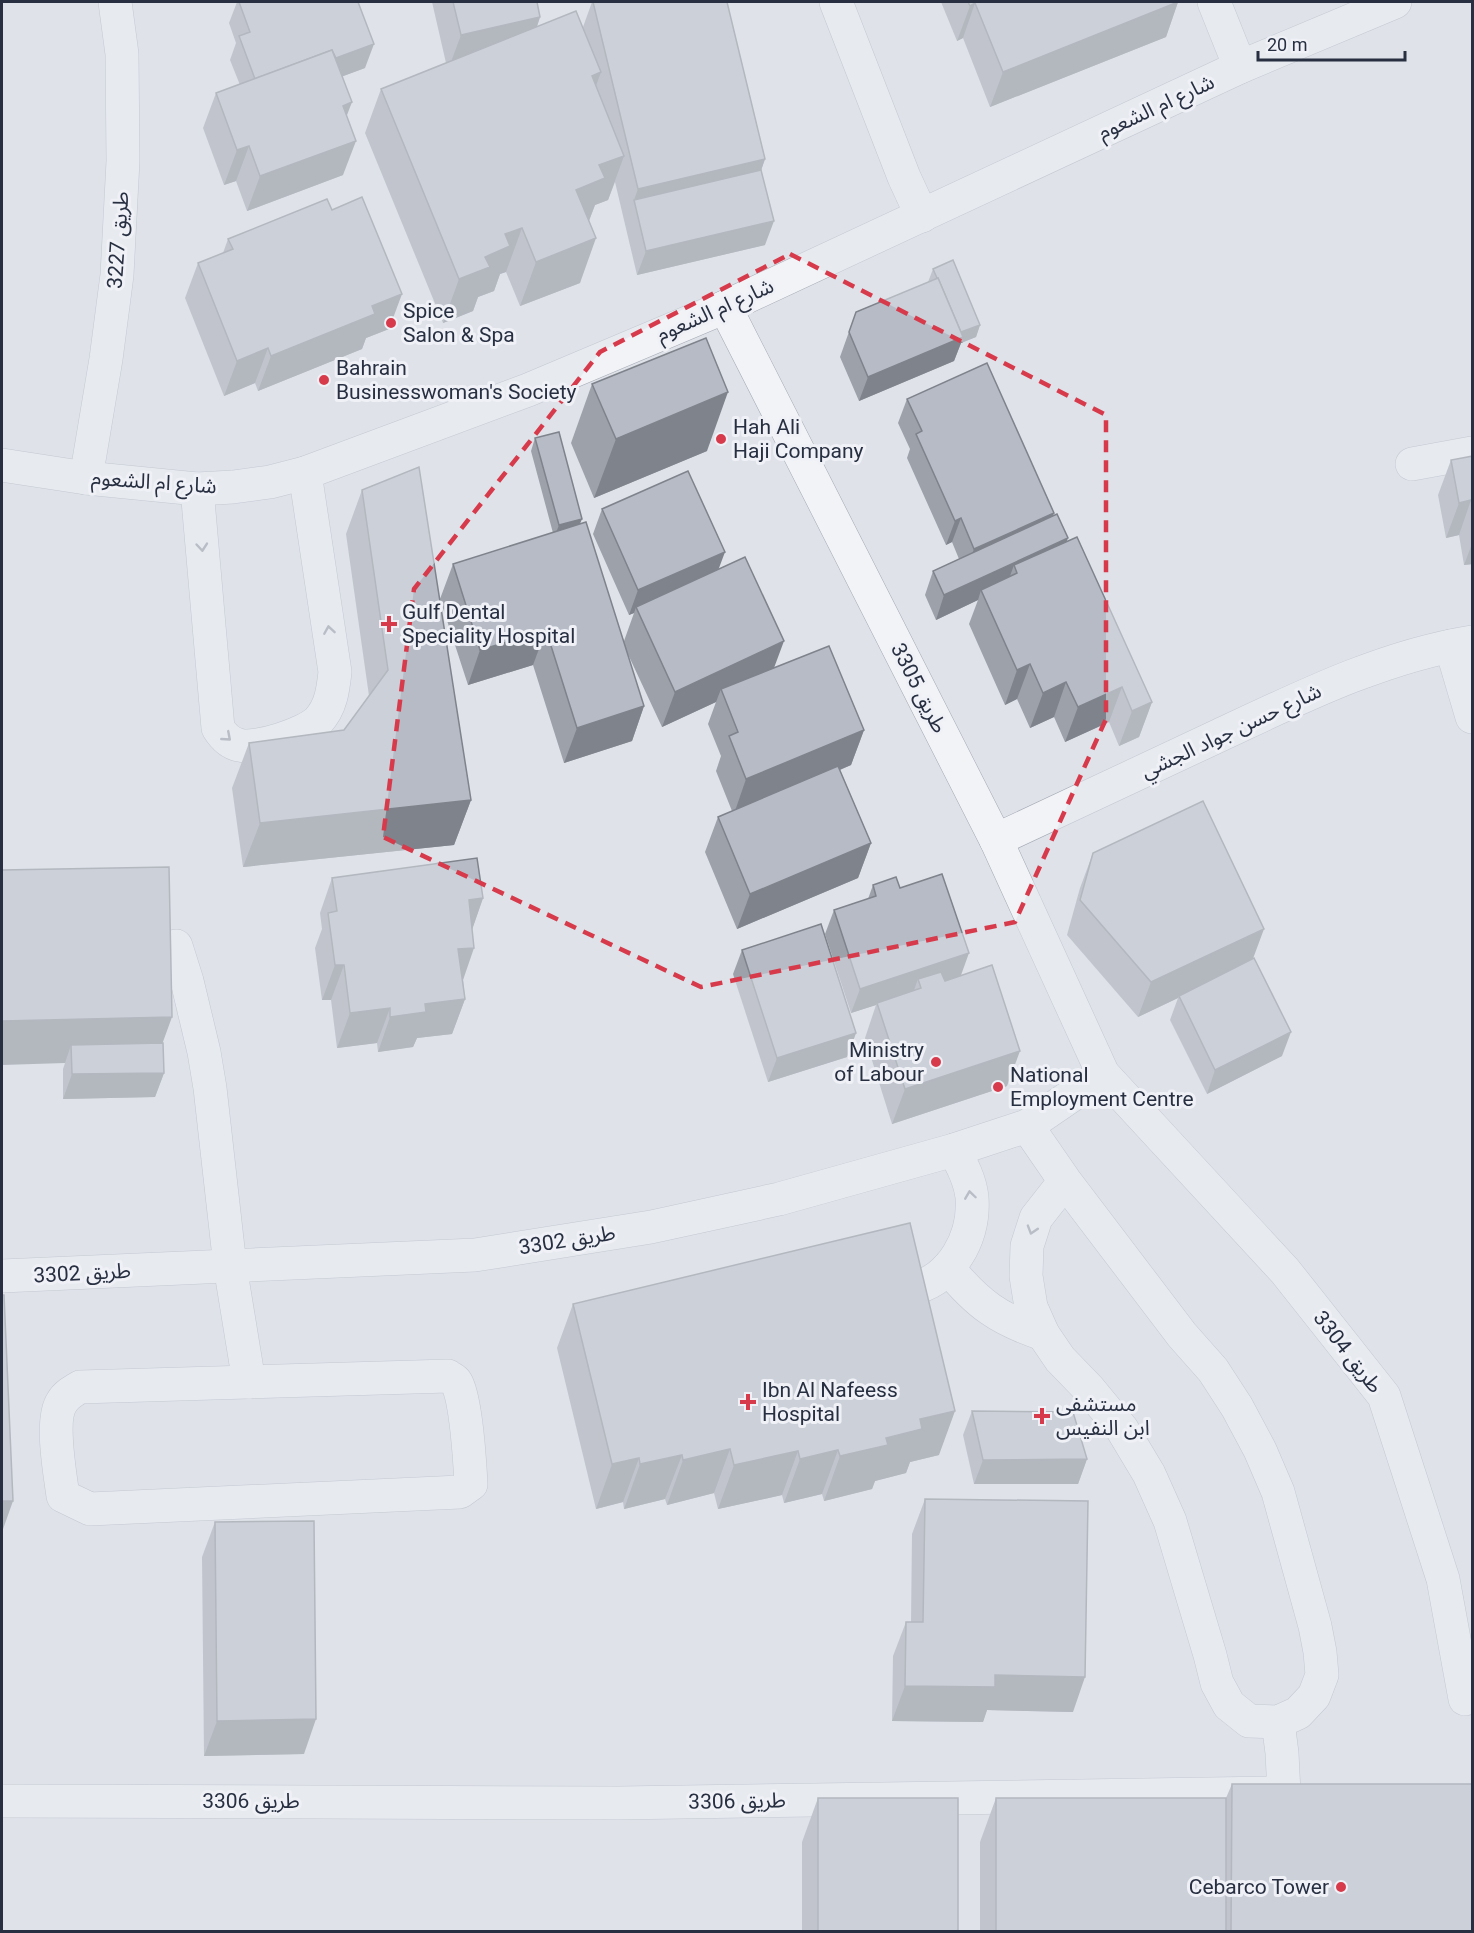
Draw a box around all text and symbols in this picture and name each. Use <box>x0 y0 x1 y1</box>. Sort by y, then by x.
scale bar <box>1258 24 1405 62</box>
text: 20 m <box>1267 34 1307 55</box>
street label: شارع ام الشعوم <box>1094 70 1220 148</box>
street label: طريق 3227 <box>103 190 134 290</box>
street label: شارع ام الشعوم <box>653 273 779 350</box>
place label: Spice Salon & Spa <box>403 299 515 347</box>
marker: Spice Salon & Spa <box>384 316 398 330</box>
place label: Bahrain Businesswoman's Society <box>336 356 577 404</box>
marker: Bahrain Businesswoman's Society <box>317 373 331 387</box>
place label: Hah Ali Haji Company <box>733 415 864 463</box>
marker: Hah Ali Haji Company <box>714 432 728 446</box>
street label: شارع ام الشعوم <box>90 466 218 502</box>
one-way arrow <box>195 543 208 552</box>
place label: Gulf Dental Speciality Hospital <box>402 600 575 648</box>
marker: Gulf Dental Speciality Hospital <box>380 615 398 633</box>
one-way arrow <box>323 625 335 635</box>
street label: طريق 3305 <box>885 639 952 737</box>
street label: شارع حسن جواد الجشي <box>1137 679 1327 787</box>
one-way arrow <box>221 730 231 741</box>
place label: Ministry of Labour <box>834 1038 924 1086</box>
marker: Ministry of Labour <box>929 1055 943 1069</box>
place label: National Employment Centre <box>1010 1063 1194 1111</box>
marker: National Employment Centre <box>991 1080 1005 1094</box>
one-way arrow <box>964 1190 977 1200</box>
street label: طريق 3302 <box>517 1221 617 1260</box>
one-way arrow <box>1027 1224 1040 1235</box>
street label: طريق 3302 <box>33 1258 131 1289</box>
street label: طريق 3304 <box>1308 1306 1387 1398</box>
place label: Ibn Al Nafeess Hospital <box>762 1378 898 1426</box>
place label: مستشفى ابن النفيس <box>1056 1392 1150 1440</box>
marker: Ibn Al Nafeess Hospital <box>739 1393 757 1411</box>
marker: مستشفى ابن النفيس <box>1033 1407 1051 1425</box>
street label: طريق 3306 <box>688 1788 786 1815</box>
street label: طريق 3306 <box>202 1789 300 1814</box>
place label: Cebarco Tower <box>1189 1875 1329 1899</box>
marker: Cebarco Tower <box>1334 1880 1348 1894</box>

